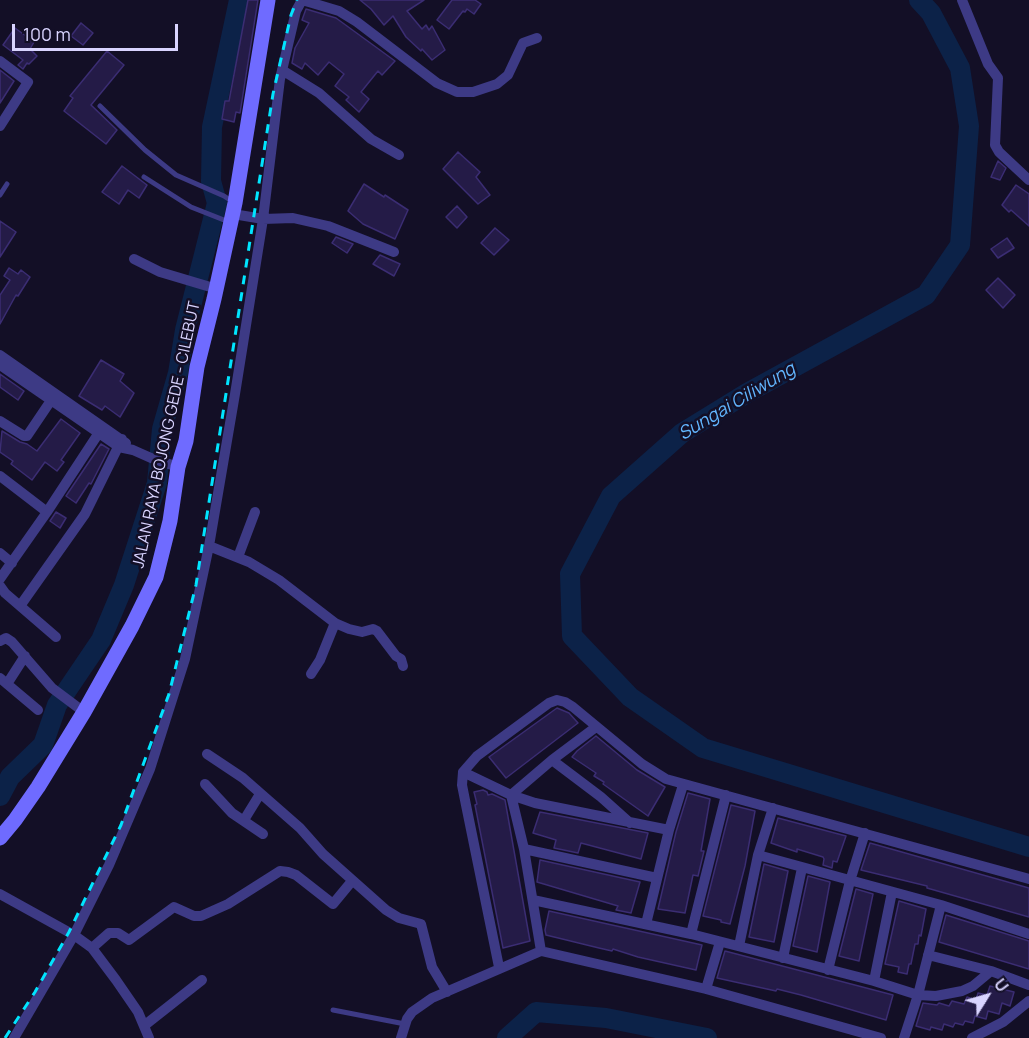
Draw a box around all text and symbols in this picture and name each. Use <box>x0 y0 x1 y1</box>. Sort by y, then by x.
scale bar <box>15 12 182 50</box>
text: 100 m <box>23 22 71 46</box>
street label: JALAN RAYA BOJONG GEDE - CILEBUT <box>129 300 205 570</box>
water label: Sungai Ciliwung <box>675 359 799 445</box>
north arrow <box>957 966 1017 1026</box>
text: U <box>989 974 1014 996</box>

